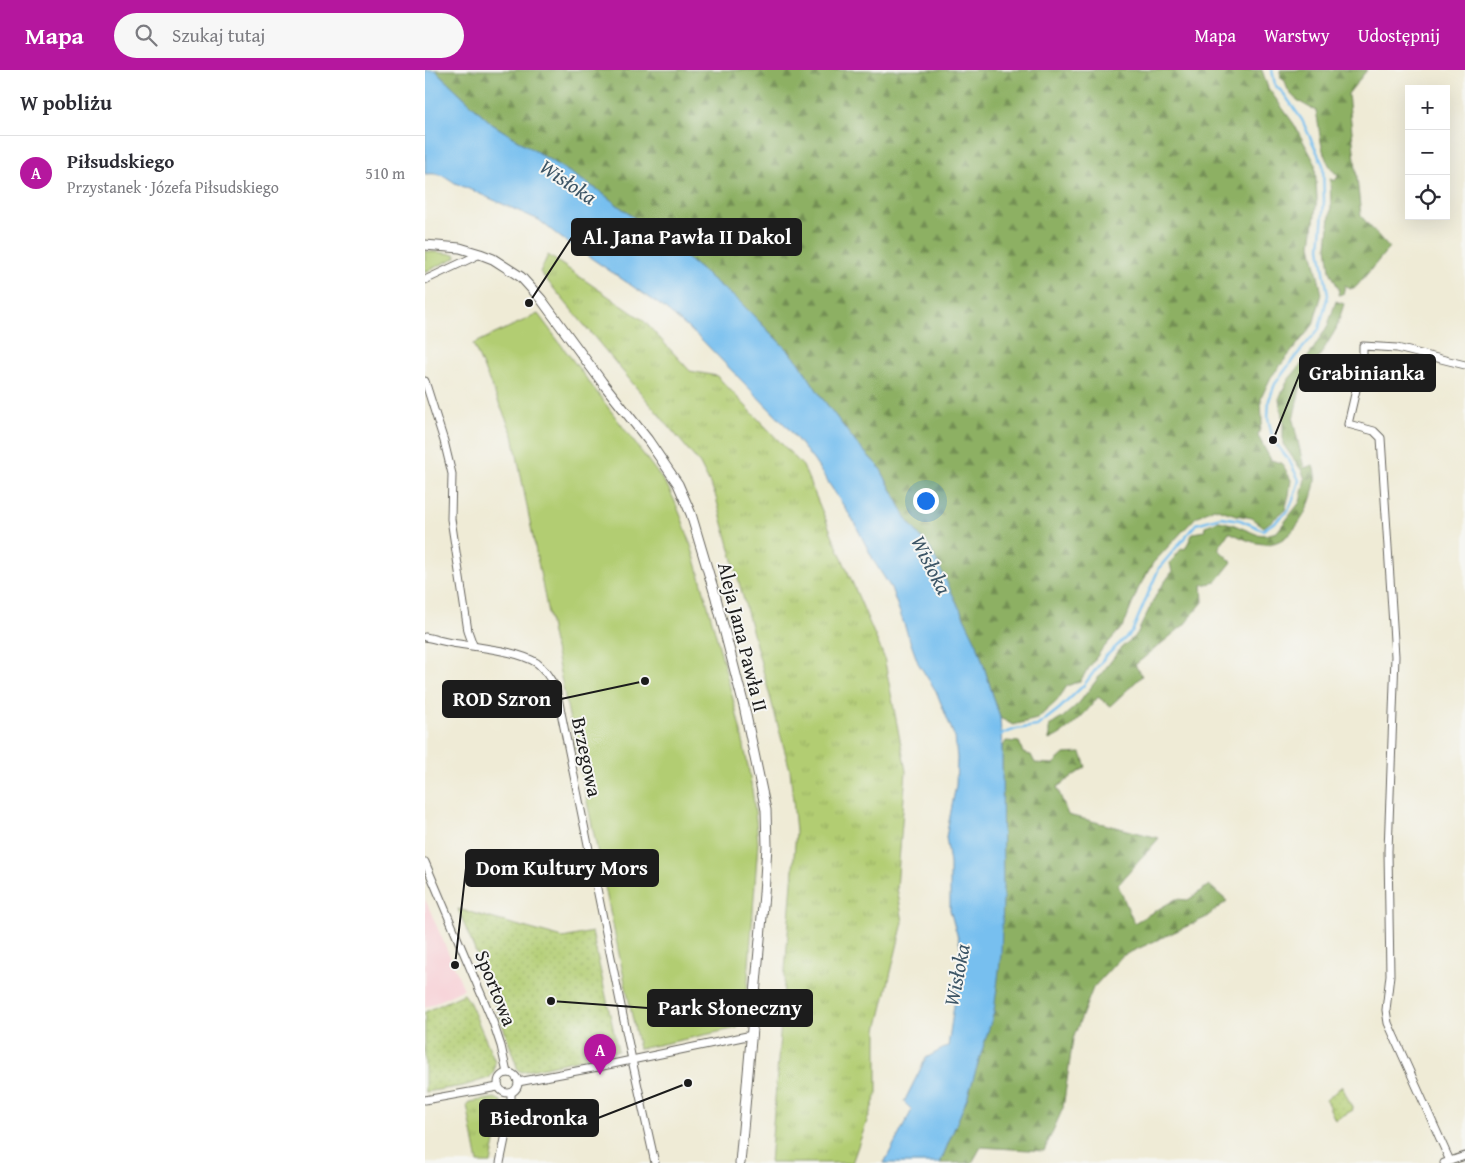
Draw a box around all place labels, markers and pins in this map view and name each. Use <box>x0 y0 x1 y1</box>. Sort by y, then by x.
callout: Al. Jana Pawła II Dakol <box>572 219 801 255</box>
callout: Grabinianka <box>1300 355 1435 391</box>
callout: ROD Szron <box>443 681 561 717</box>
callout: Dom Kultury Mors <box>466 850 658 886</box>
callout: Park Słoneczny <box>648 990 812 1026</box>
pin: A <box>584 1034 616 1075</box>
callout: Biedronka <box>480 1100 598 1136</box>

